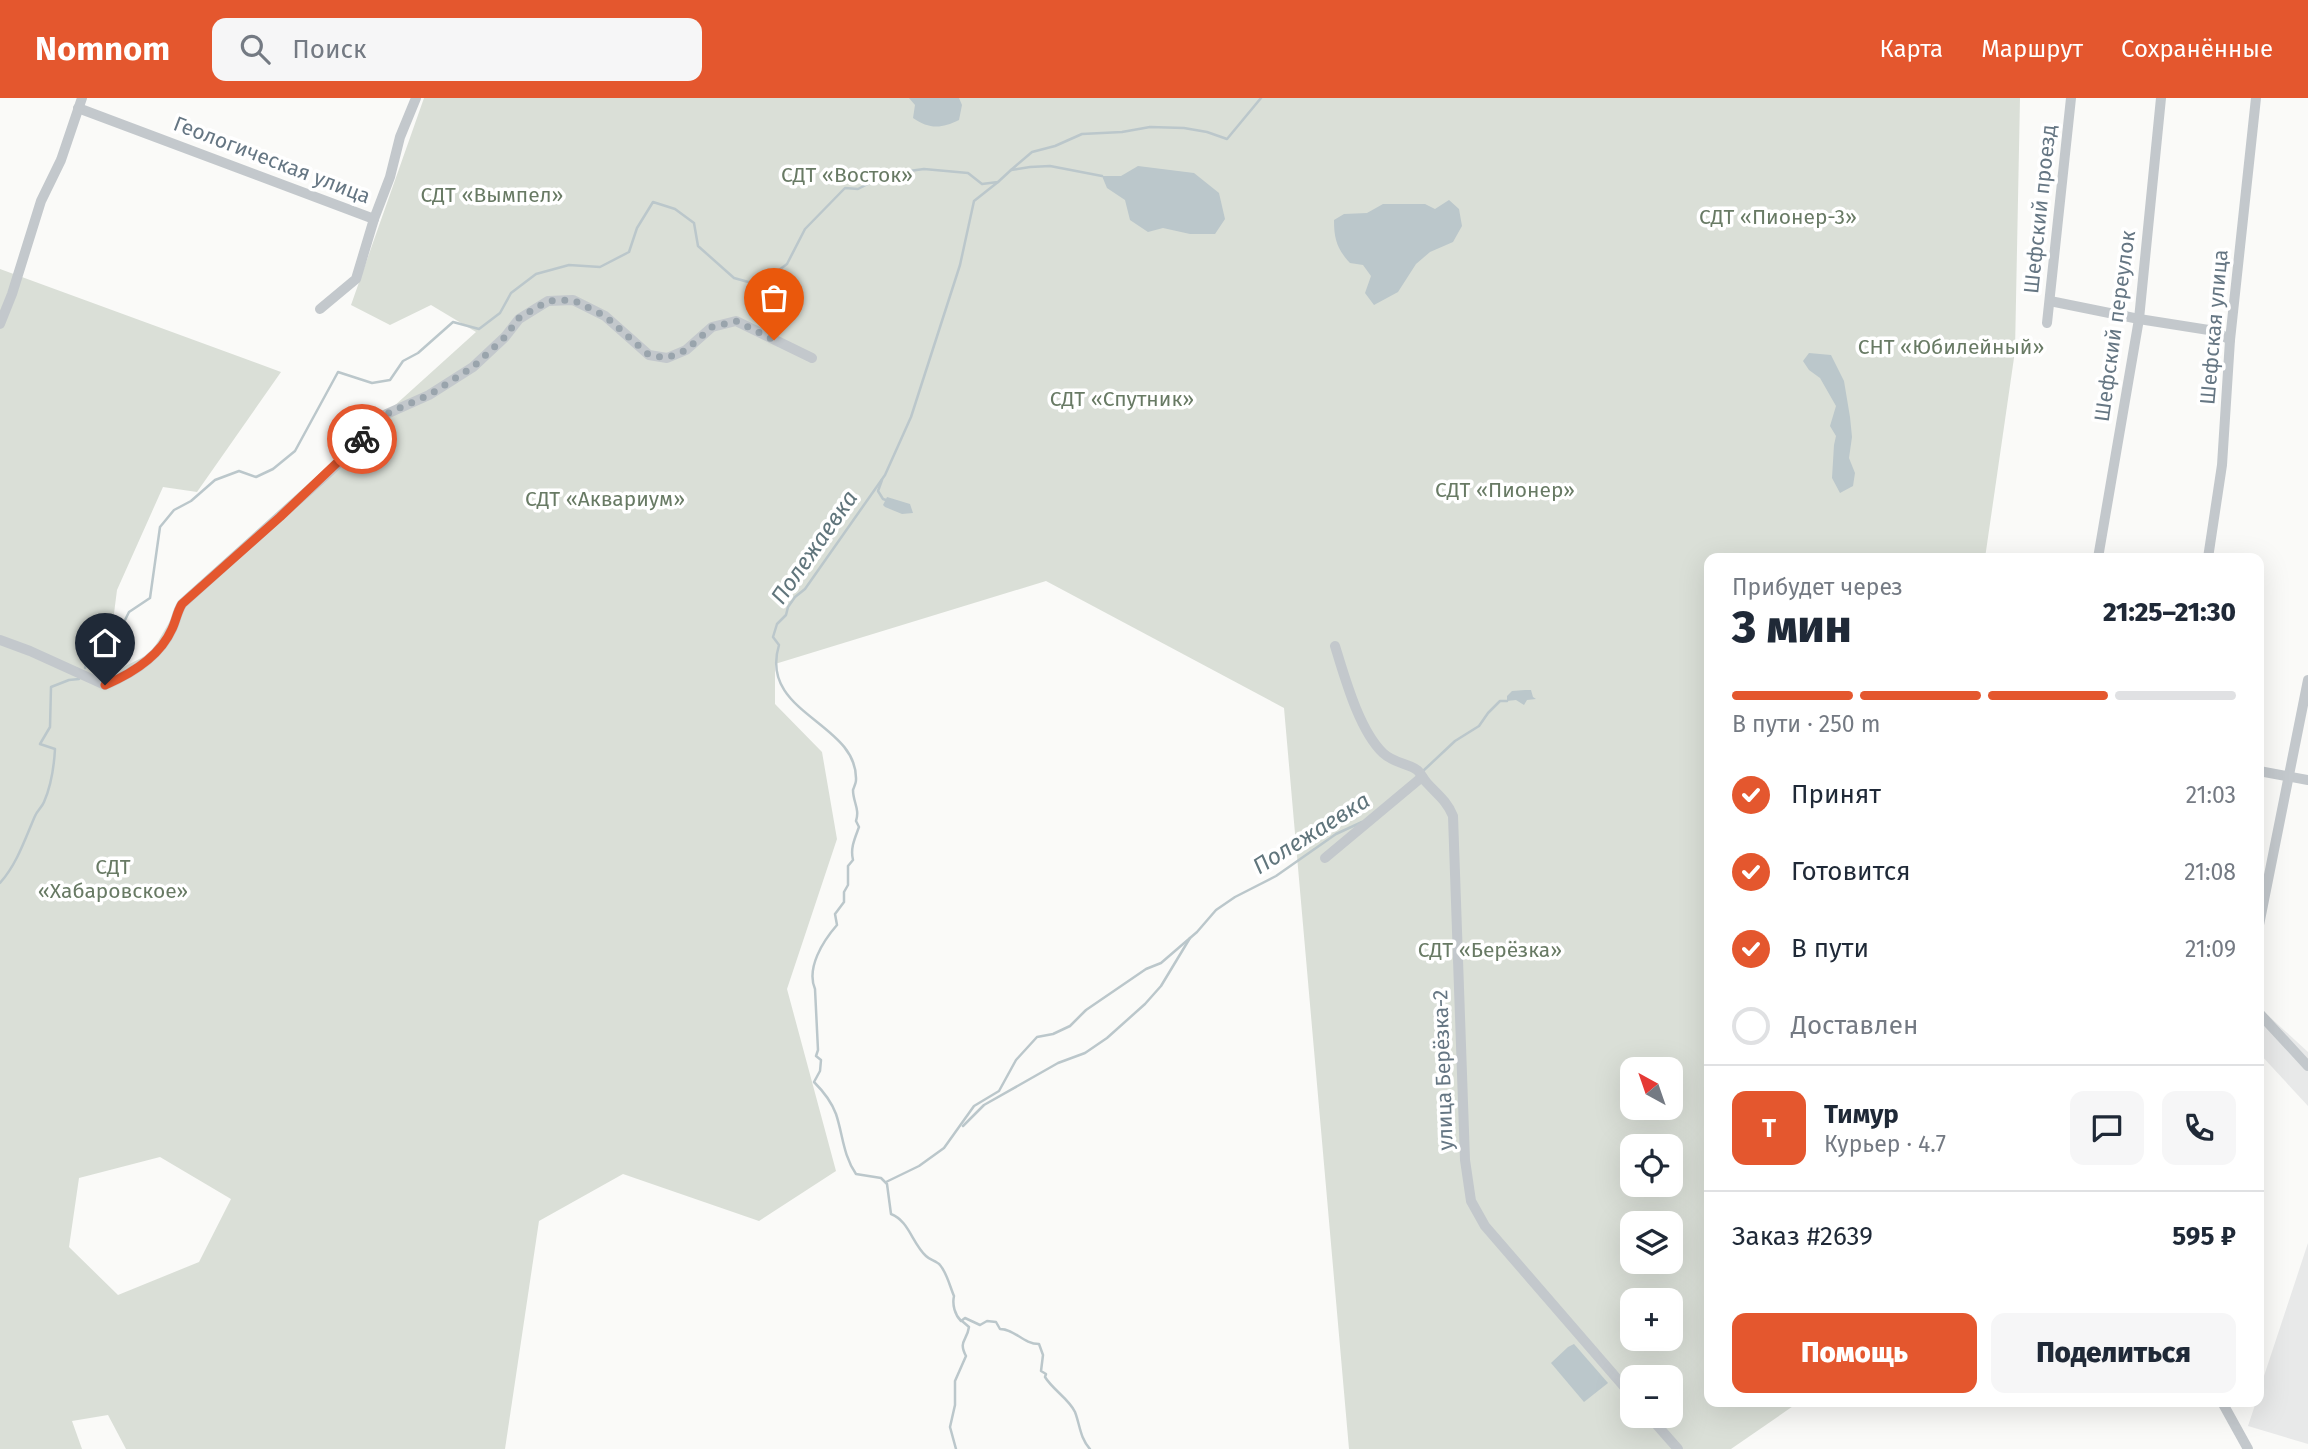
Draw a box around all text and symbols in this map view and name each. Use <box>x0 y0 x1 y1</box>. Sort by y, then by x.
search box <box>212 18 702 81</box>
text: Nomnom <box>35 29 170 69</box>
icon: search <box>236 30 274 68</box>
text: Поиск <box>292 34 367 65</box>
text: Карта <box>1880 35 1943 63</box>
text: Маршрут <box>1981 35 2083 63</box>
text: Сохранённые <box>2121 35 2273 63</box>
street label: Геологическая улица <box>170 110 374 210</box>
street label: Шефский проезд <box>2018 123 2062 295</box>
park label: СДТ «Восток» <box>781 162 913 188</box>
park label: СДТ «Вымпел» <box>421 182 563 208</box>
park label: СДТ «Пионер-3» <box>1699 204 1857 230</box>
street label: Шефский переулок <box>2089 229 2141 423</box>
street label: Шефская улица <box>2194 248 2234 406</box>
pin <box>744 268 804 340</box>
icon: bag <box>755 279 793 317</box>
park label: СНТ «Юбилейный» <box>1858 334 2044 360</box>
park label: СДТ «Спутник» <box>1050 386 1194 412</box>
courier <box>327 404 397 474</box>
icon: bike <box>343 420 381 458</box>
park label: СДТ «Пионер» <box>1435 477 1575 503</box>
water label: Полежаевка <box>764 485 864 609</box>
park label: СДТ «Аквариум» <box>525 486 685 512</box>
text: Прибудет через <box>1732 573 1903 601</box>
text: 21:25–21:30 <box>2103 597 2236 628</box>
text: 3 мин <box>1732 599 1852 654</box>
pin <box>75 613 135 685</box>
icon: home <box>86 624 124 662</box>
text: В пути · 250 m <box>1732 710 1880 738</box>
icon: check <box>1732 776 1770 814</box>
text: Принят <box>1791 779 1881 810</box>
text: 21:03 <box>2186 781 2236 809</box>
water label: Полежаевка <box>1247 786 1375 880</box>
icon: check <box>1732 853 1770 891</box>
park label: СДТ «Хабаровское» <box>38 854 188 904</box>
text: Готовится <box>1791 856 1911 887</box>
text: 21:08 <box>2184 858 2236 886</box>
icon: check <box>1732 930 1770 968</box>
text: В пути <box>1791 933 1869 964</box>
text: 21:09 <box>2185 935 2236 963</box>
park label: СДТ «Берёзка» <box>1418 937 1562 963</box>
street label: улица Берёзка-2 <box>1427 989 1459 1151</box>
text: Доставлен <box>1791 1010 1918 1041</box>
north arrow <box>1620 1057 1684 1120</box>
map controls <box>1620 1057 1683 1428</box>
button: chat <box>2070 1091 2144 1165</box>
button: phone <box>2162 1091 2236 1165</box>
text: Тимур <box>1824 1099 1899 1130</box>
text: Т <box>1762 1113 1776 1144</box>
text: Курьер · 4.7 <box>1824 1130 1946 1158</box>
button: locate <box>1620 1134 1683 1197</box>
button: layers <box>1620 1211 1683 1274</box>
text: Заказ #2639 <box>1732 1221 1873 1252</box>
text: 595 ₽ <box>2172 1221 2236 1252</box>
button: + <box>1620 1288 1683 1351</box>
button: Помощь <box>1732 1313 1977 1393</box>
button: Поделиться <box>1991 1313 2236 1393</box>
button: − <box>1620 1365 1683 1428</box>

